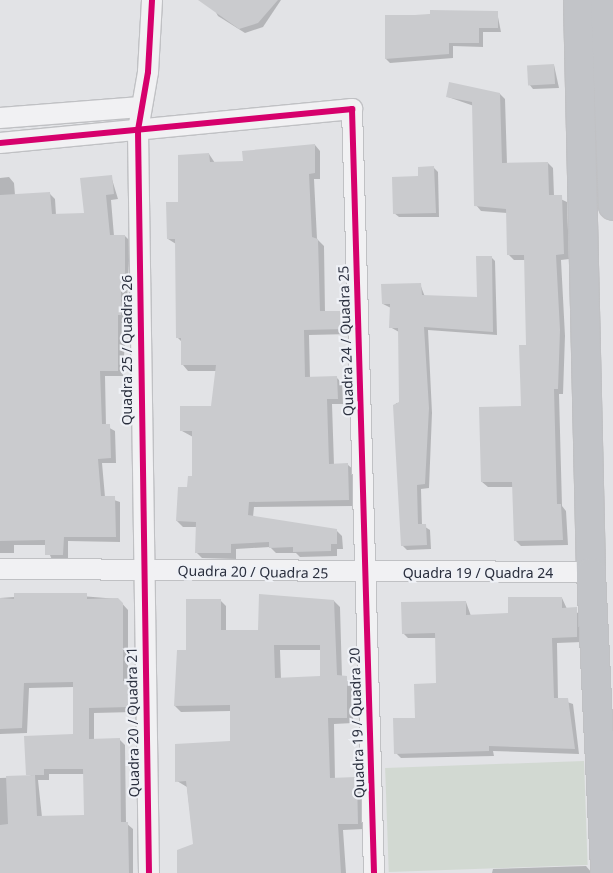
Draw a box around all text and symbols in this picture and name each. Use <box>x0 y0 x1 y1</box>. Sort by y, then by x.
street label: Quadra 24 / Quadra 25 <box>335 265 357 417</box>
street label: Quadra 25 / Quadra 26 <box>119 275 135 425</box>
street label: Quadra 20 / Quadra 25 <box>178 562 328 582</box>
street label: Quadra 19 / Quadra 24 <box>403 565 553 581</box>
street label: Quadra 20 / Quadra 21 <box>123 647 143 797</box>
street label: Quadra 19 / Quadra 20 <box>346 647 368 799</box>

